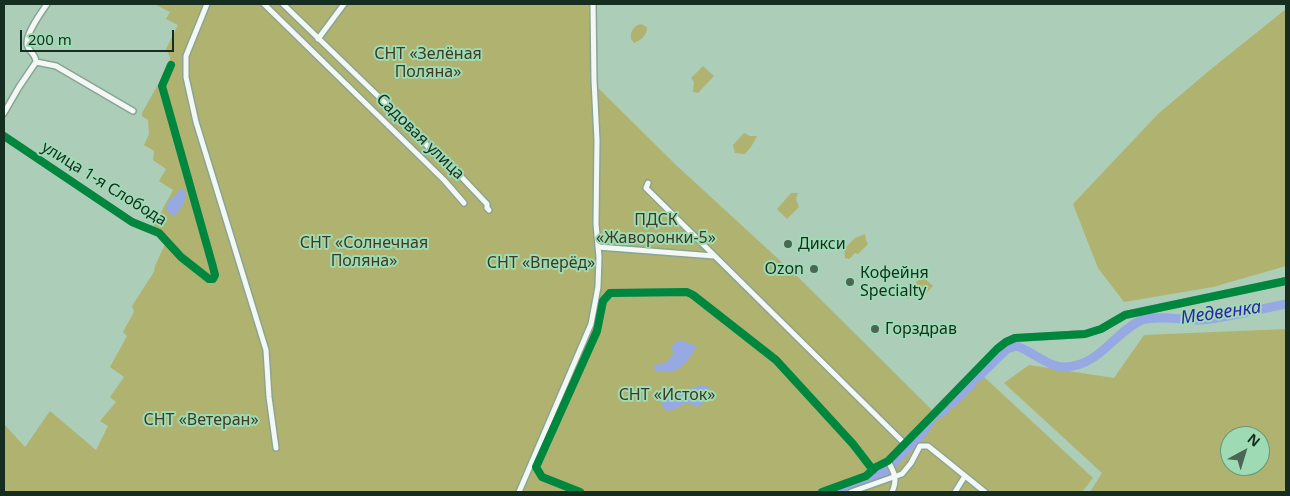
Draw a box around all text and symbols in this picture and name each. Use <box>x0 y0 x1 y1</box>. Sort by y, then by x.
scale bar <box>22 20 176 52</box>
text: 200 m <box>28 29 72 49</box>
park label: СНТ «Зелёная Поляна» <box>374 44 482 82</box>
street label: Садовая улица <box>372 90 468 184</box>
street label: улица 1-я Слобода <box>38 138 170 230</box>
park label: ПДСК «Жаворонки-5» <box>596 210 716 248</box>
park label: СНТ «Солнечная Поляна» <box>300 233 428 271</box>
place label: Дикси <box>798 234 846 254</box>
marker: Дикси <box>782 238 794 250</box>
park label: СНТ «Вперёд» <box>487 253 595 273</box>
place label: Ozon <box>764 259 804 279</box>
marker: Ozon <box>808 263 820 275</box>
place label: Кофейня Specialty <box>860 263 929 301</box>
marker: Кофейня Specialty <box>844 276 856 288</box>
water label: Медвенка <box>1179 297 1263 329</box>
place label: Горздрав <box>885 319 957 339</box>
marker: Горздрав <box>869 323 881 335</box>
park label: СНТ «Исток» <box>619 385 715 405</box>
park label: СНТ «Ветеран» <box>143 410 259 430</box>
north arrow <box>1220 426 1270 476</box>
text: N <box>1244 429 1265 451</box>

